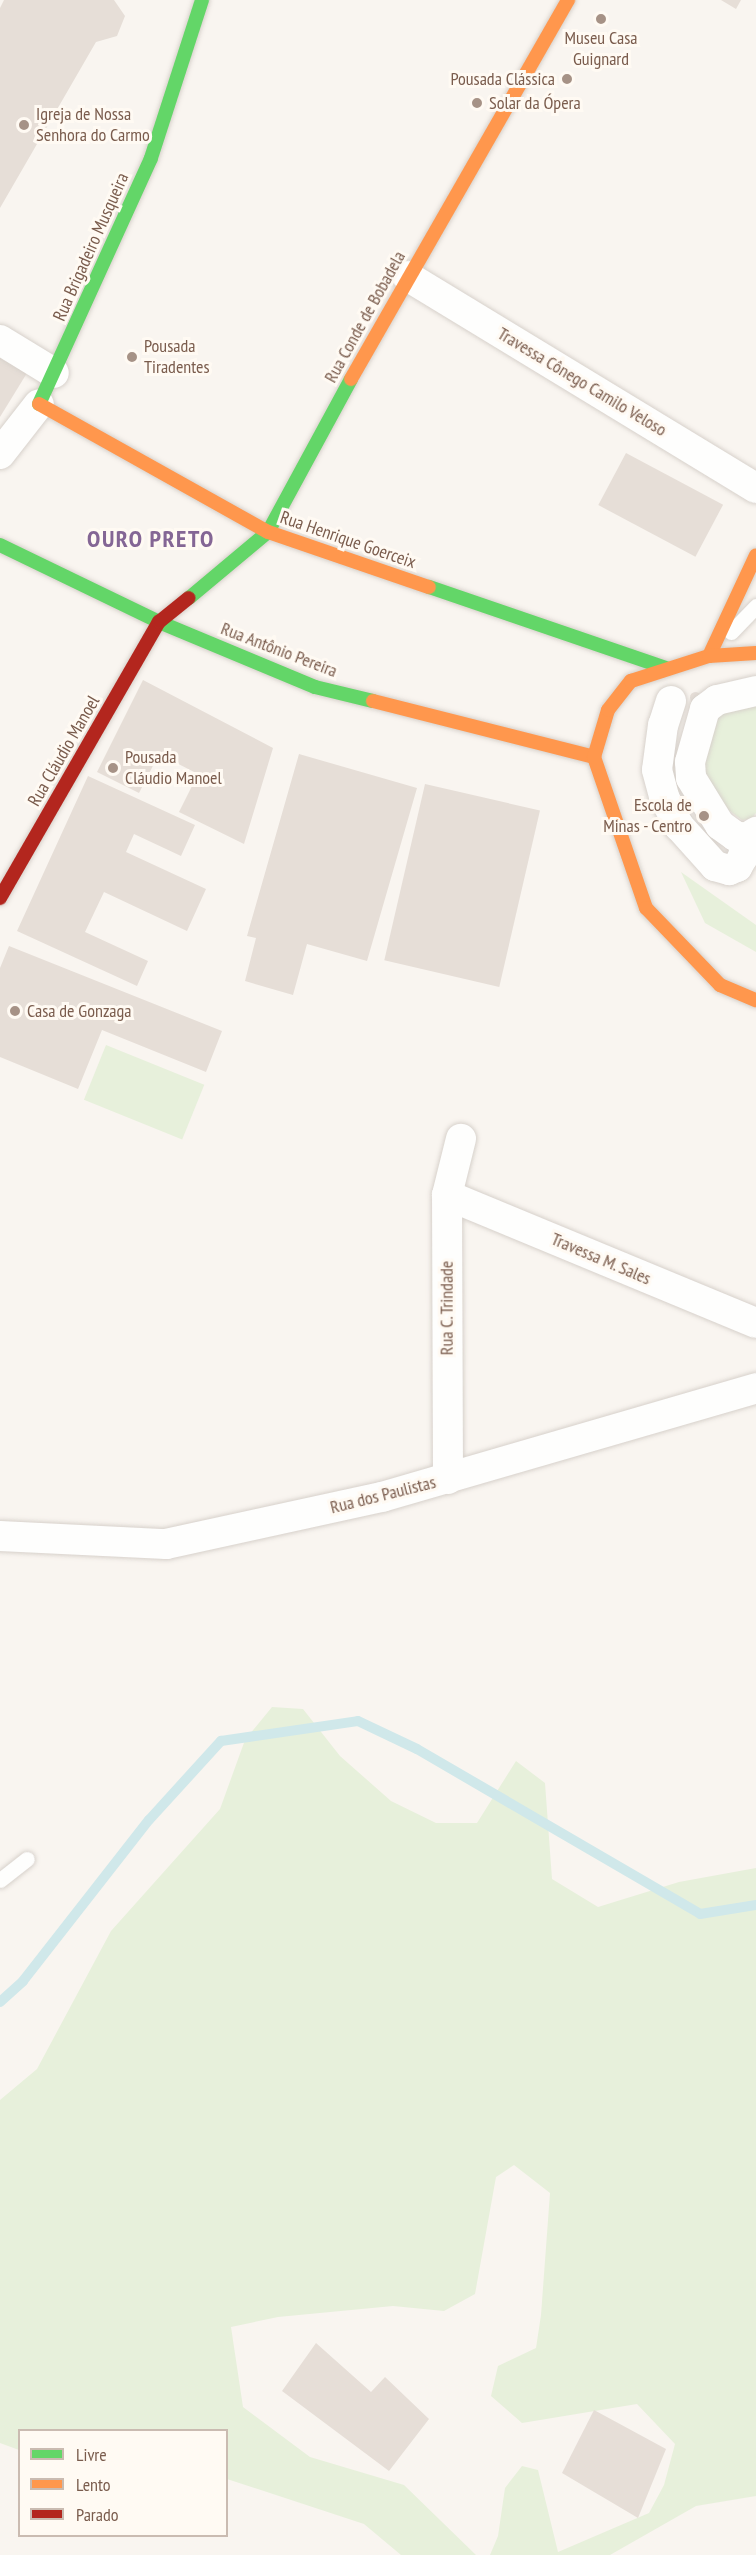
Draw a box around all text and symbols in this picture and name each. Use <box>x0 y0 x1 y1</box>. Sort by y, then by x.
marker: Museu Casa Guignard <box>594 12 608 26</box>
place label: Museu Casa Guignard <box>565 28 637 70</box>
place label: Pousada Clássica <box>450 68 555 90</box>
marker: Pousada Clássica <box>560 72 574 86</box>
place label: Solar da Ópera <box>489 92 581 114</box>
marker: Solar da Ópera <box>470 96 484 110</box>
place label: Igreja de Nossa Senhora do Carmo <box>36 104 150 146</box>
marker: Igreja de Nossa Senhora do Carmo <box>17 118 31 132</box>
street label: Rua Brigadeiro Musqueira <box>49 170 133 324</box>
street label: Rua Conde de Bobadela <box>320 248 410 386</box>
street label: Travessa Cônego Camilo Veloso <box>493 323 671 441</box>
place label: Pousada Tiradentes <box>144 336 210 378</box>
marker: Pousada Tiradentes <box>125 350 139 364</box>
street label: Rua Henrique Goerceix <box>277 507 419 573</box>
district label: OURO PRETO <box>87 525 215 553</box>
street label: Rua Antônio Pereira <box>218 618 340 682</box>
street label: Rua Cláudio Manoel <box>24 692 104 810</box>
place label: Pousada Cláudio Manoel <box>125 747 222 789</box>
marker: Pousada Cláudio Manoel <box>106 761 120 775</box>
place label: Escola de Minas - Centro <box>602 795 692 838</box>
marker: Escola de Minas - Centro <box>697 809 711 823</box>
place label: Casa de Gonzaga <box>27 1000 132 1022</box>
marker: Casa de Gonzaga <box>8 1004 22 1018</box>
street label: Travessa M. Sales <box>547 1228 655 1290</box>
street label: Rua C. Trindade <box>436 1260 458 1356</box>
street label: Rua dos Paulistas <box>328 1471 438 1519</box>
legend <box>18 2429 228 2537</box>
text: Livre <box>76 2443 107 2466</box>
text: Lento <box>76 2473 111 2496</box>
text: Parado <box>76 2503 119 2526</box>

